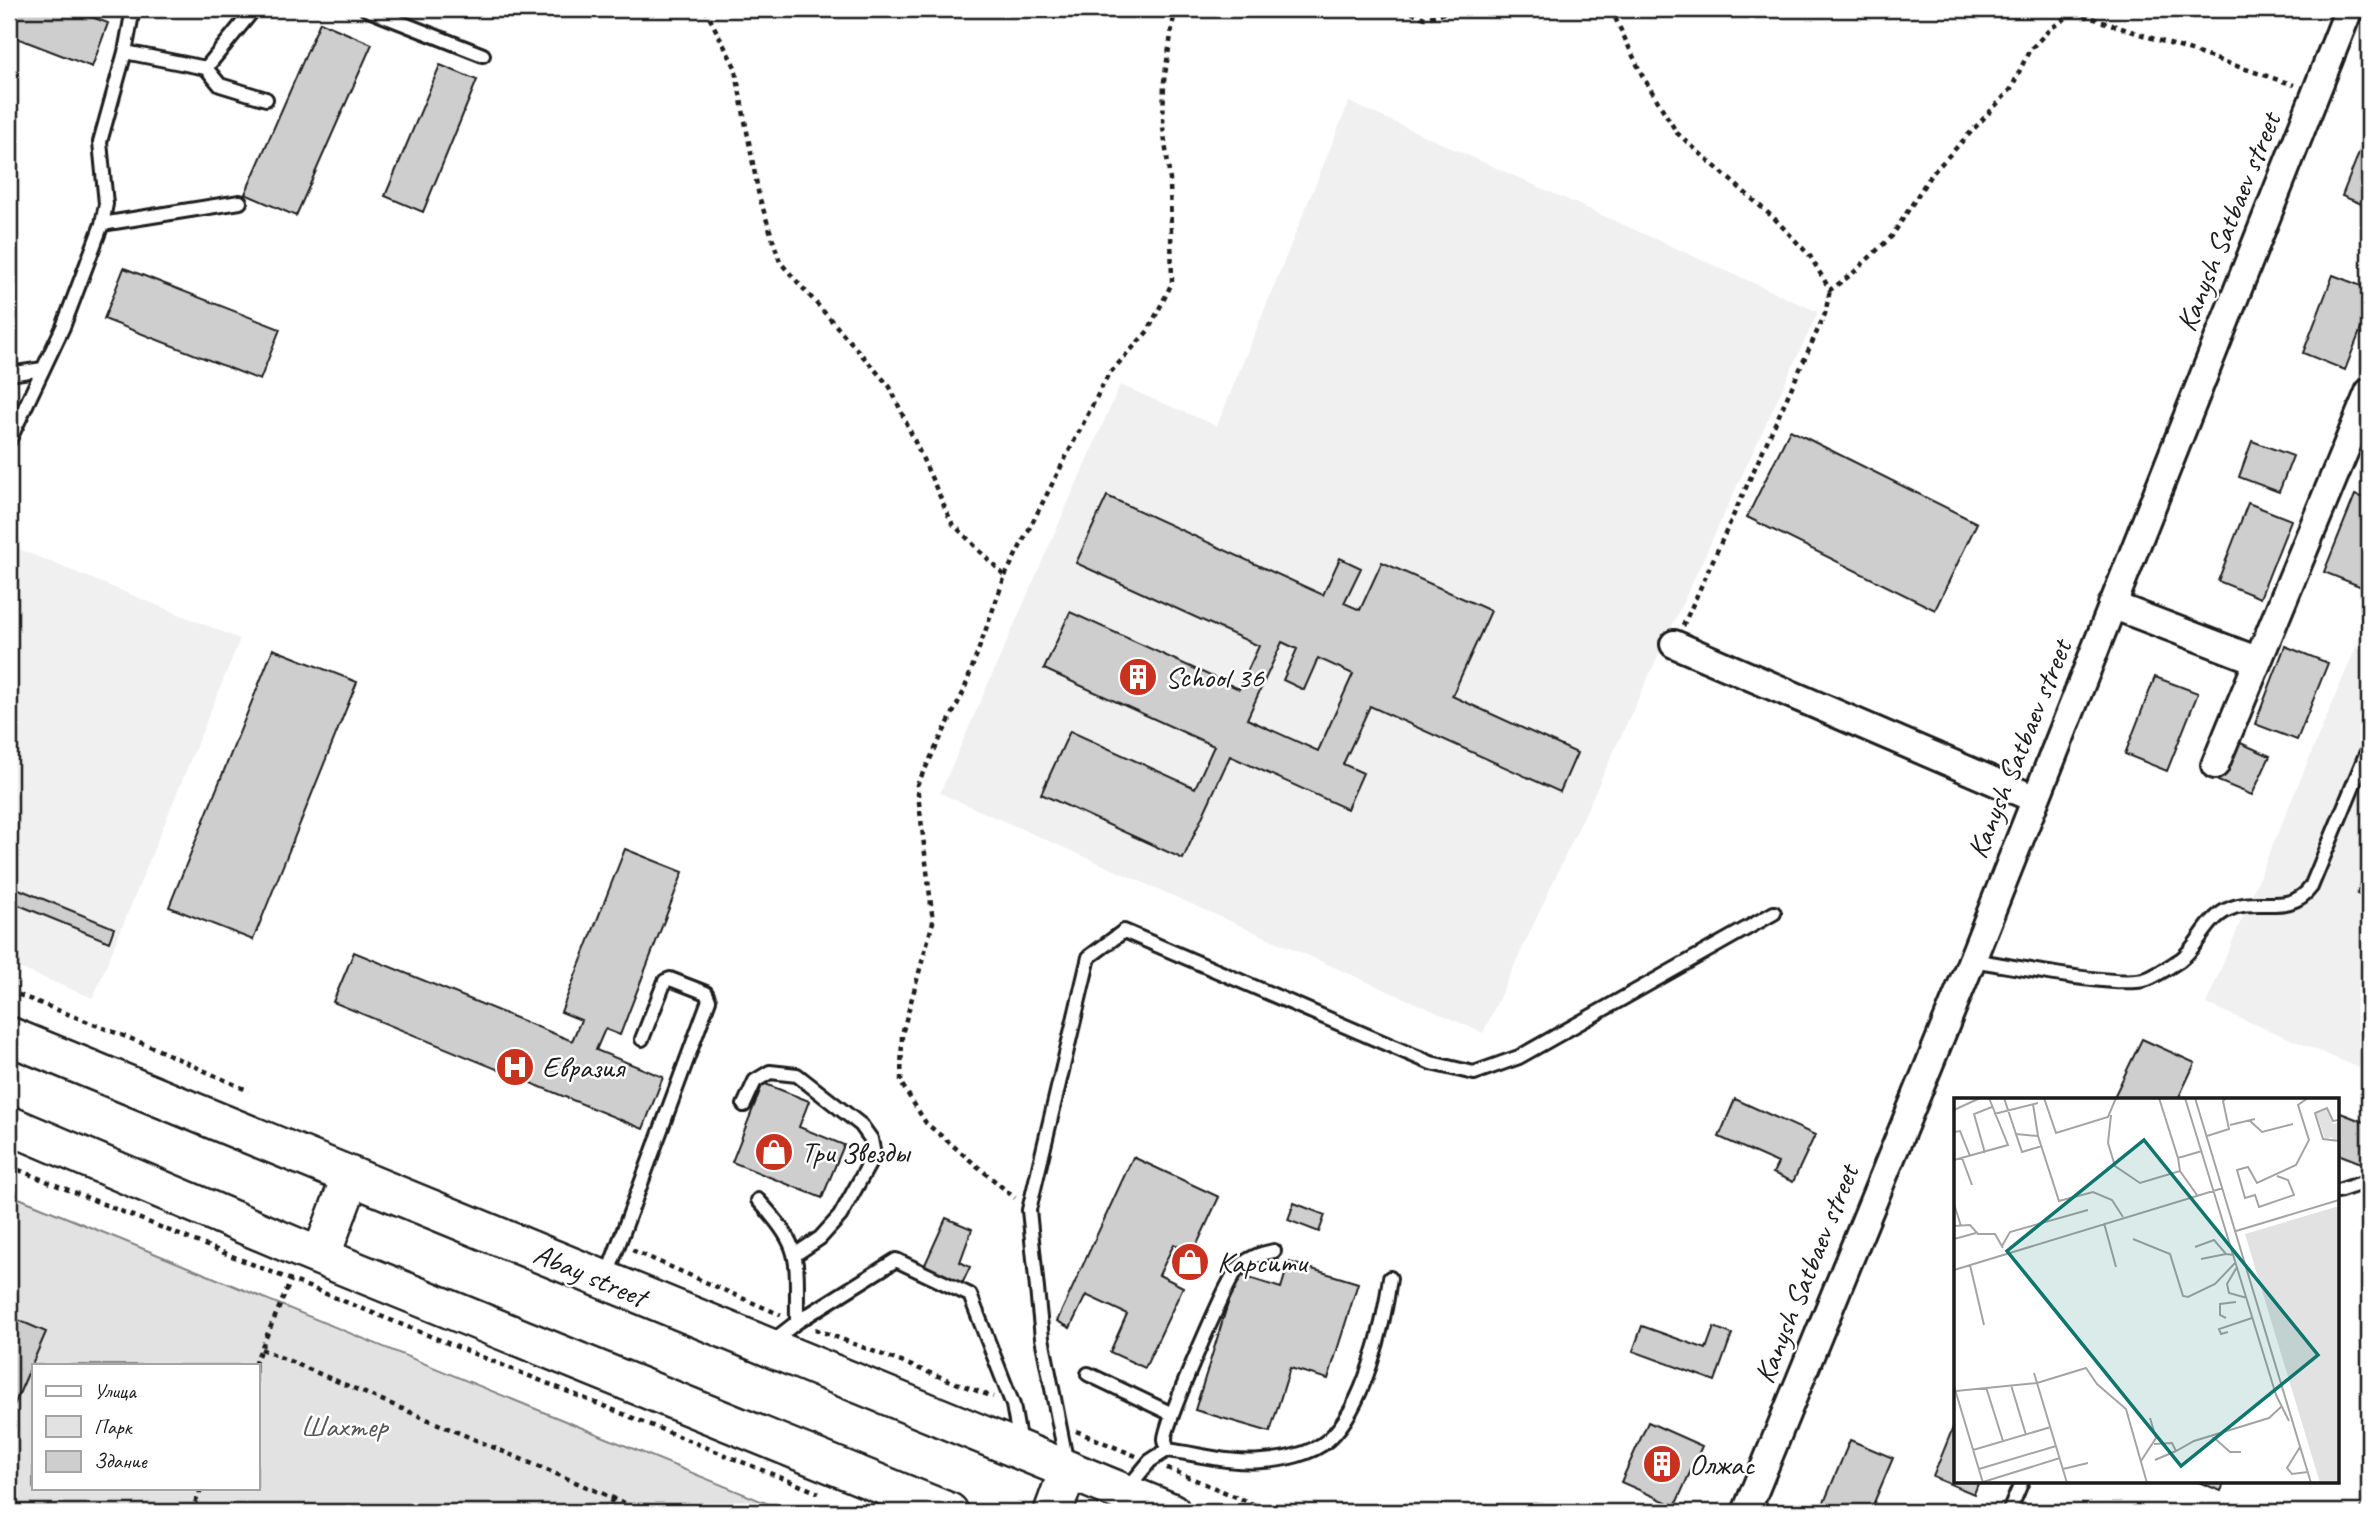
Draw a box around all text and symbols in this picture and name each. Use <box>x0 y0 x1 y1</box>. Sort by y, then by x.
street label: Kanysh Satbaev street <box>2167 105 2290 337</box>
street label: Kanysh Satbaev street <box>1958 632 2081 864</box>
building icon: School 36 <box>1117 656 1159 698</box>
place label: School 36 <box>1165 658 1265 696</box>
hospital icon: Евразия <box>494 1046 536 1088</box>
place label: Евразия <box>542 1048 627 1086</box>
inset map <box>1954 1098 2340 1482</box>
shop icon: Три Звезды <box>753 1131 795 1173</box>
place label: Три Звезды <box>801 1133 912 1171</box>
street label: Kanysh Satbaev street <box>1745 1157 1868 1389</box>
street label: Abay street <box>528 1234 656 1317</box>
shop icon: Карсити <box>1169 1241 1211 1283</box>
place label: Карсити <box>1217 1243 1309 1281</box>
legend <box>32 1364 259 1490</box>
text: Улица <box>94 1378 137 1404</box>
park label: Шахтер <box>300 1407 389 1445</box>
text: Парк <box>94 1414 134 1440</box>
building icon: Олжас <box>1641 1443 1683 1485</box>
place label: Олжас <box>1689 1445 1755 1483</box>
text: Здание <box>94 1448 148 1474</box>

